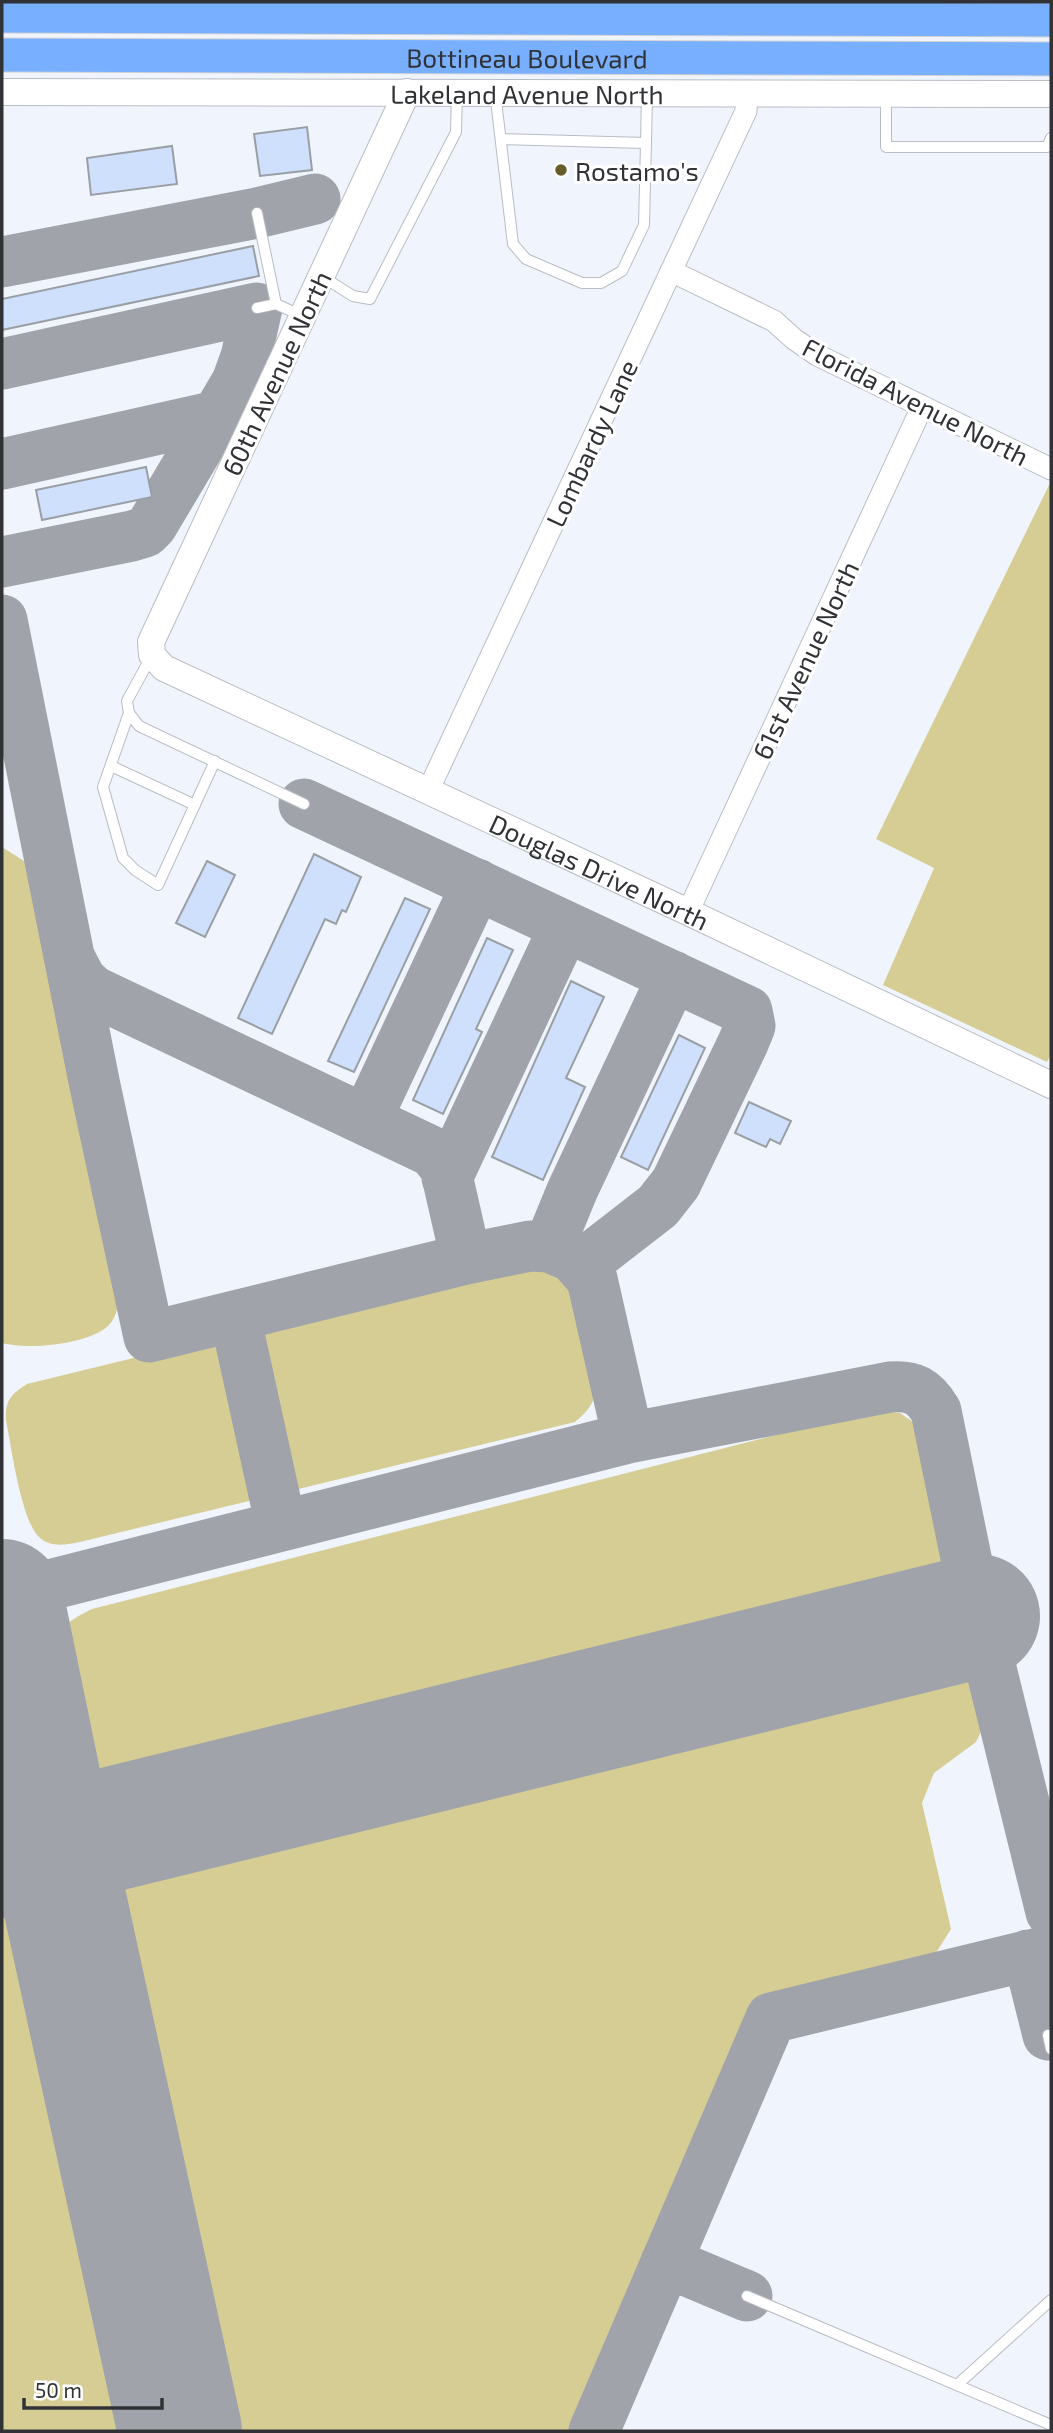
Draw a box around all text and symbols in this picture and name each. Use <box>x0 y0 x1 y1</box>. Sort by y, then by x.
street label: Bottineau Boulevard <box>406 41 648 73</box>
street label: Lakeland Avenue North <box>390 77 664 109</box>
place label: Rostamo's <box>575 155 699 186</box>
marker: Rostamo's <box>553 162 569 178</box>
street label: 60th Avenue North <box>215 266 337 480</box>
street label: Florida Avenue North <box>798 331 1034 471</box>
street label: Lombardy Lane <box>539 355 643 531</box>
street label: 61st Avenue North <box>746 556 864 764</box>
street label: Douglas Drive North <box>485 806 714 935</box>
scale bar <box>24 2366 163 2410</box>
text: 50 m <box>35 2377 82 2402</box>

